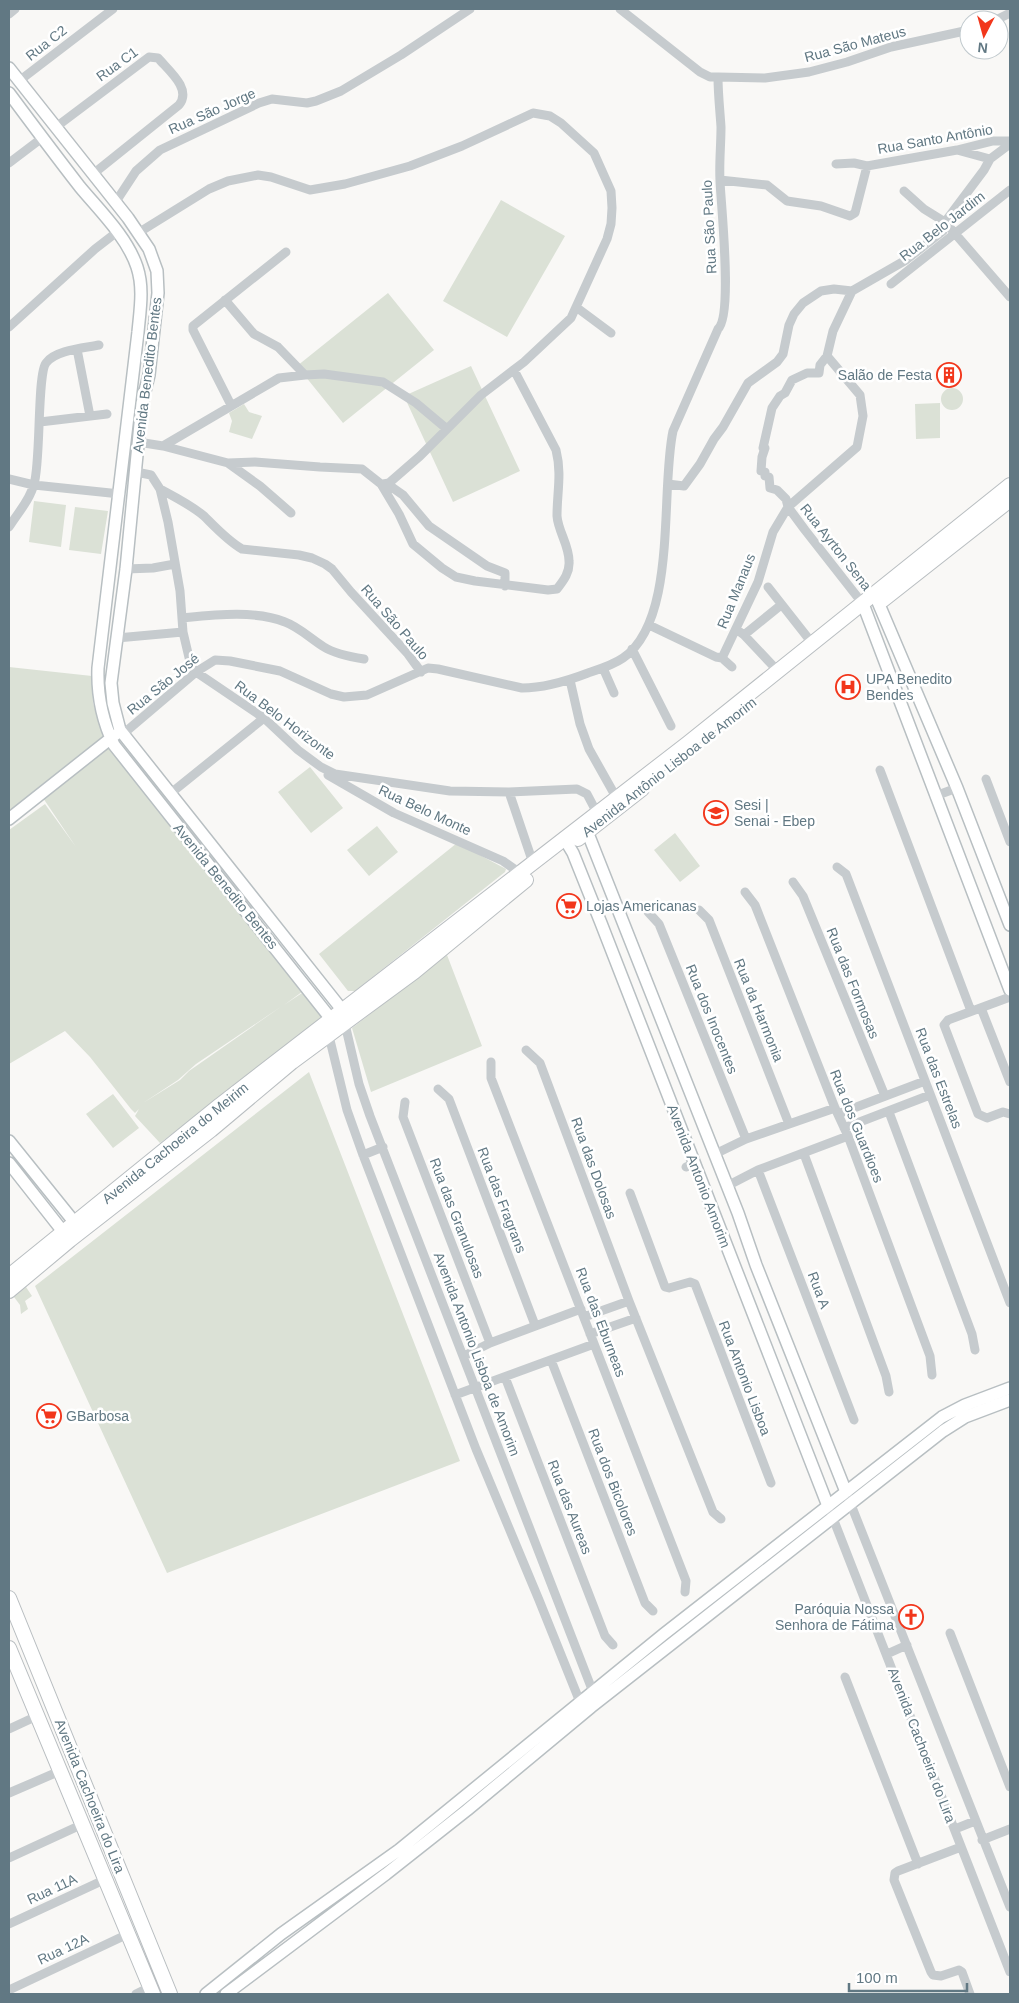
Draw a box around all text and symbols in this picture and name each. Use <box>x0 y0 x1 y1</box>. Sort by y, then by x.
north arrow <box>959 10 1009 60</box>
street label: Rua C2 <box>22 22 70 64</box>
street label: Rua São Mateus <box>803 23 907 65</box>
text: N <box>977 39 989 56</box>
street label: Rua C1 <box>93 43 141 84</box>
street label: Rua São Jorge <box>166 85 258 137</box>
street label: Rua Santo Antônio <box>876 121 994 157</box>
street label: Rua São Paulo <box>699 179 719 274</box>
street label: Rua Belo Jardim <box>896 188 988 264</box>
street label: Avenida Benedito Bentes <box>129 296 165 454</box>
building icon: Salão de Festa <box>936 362 962 388</box>
place label: Salão de Festa <box>838 367 932 383</box>
street label: Rua Ayrton Sena <box>797 500 875 594</box>
street label: Rua Manaus <box>714 551 758 631</box>
street label: Rua São Paulo <box>358 581 432 663</box>
street label: Rua São José <box>124 650 202 718</box>
place label: UPA Benedito Bendes <box>866 671 952 703</box>
hospital icon: UPA Benedito Bendes <box>835 674 861 700</box>
street label: Rua Belo Horizonte <box>232 677 338 763</box>
street label: Avenida Antônio Lisboa de Amorim <box>579 694 759 840</box>
street label: Rua Belo Monte <box>376 782 474 839</box>
place label: Sesi | Senai - Ebep <box>734 797 815 829</box>
school or university icon: Sesi | Senai - Ebep <box>703 800 729 826</box>
street label: Avenida Benedito Bentes <box>170 820 282 952</box>
supermarket icon: Lojas Americanas <box>556 893 582 919</box>
place label: Lojas Americanas <box>586 898 697 914</box>
street label: Rua das Formosas <box>823 925 883 1041</box>
street label: Rua da Harmonia <box>731 956 787 1064</box>
street label: Rua dos Inocentes <box>683 962 741 1076</box>
street label: Rua das Estrelas <box>912 1025 966 1131</box>
street label: Rua dos Guardioes <box>827 1067 887 1185</box>
street label: Avenida Cachoeira do Meirim <box>99 1079 251 1207</box>
street label: Avenida Antonio Amorim <box>664 1102 734 1250</box>
street label: Rua das Dolosas <box>568 1115 620 1221</box>
street label: Rua das Fragrans <box>474 1145 530 1255</box>
street label: Rua das Granulosas <box>427 1156 487 1280</box>
street label: Avenida Antonio Lisboa de Amorim <box>431 1250 523 1458</box>
street label: Rua das Eburneas <box>573 1265 629 1379</box>
street label: Rua A <box>805 1269 834 1311</box>
street label: Rua Antonio Lisboa <box>716 1318 774 1438</box>
supermarket icon: GBarbosa <box>36 1403 62 1429</box>
place label: GBarbosa <box>66 1408 129 1424</box>
street label: Rua dos Bicolores <box>585 1426 641 1538</box>
street label: Rua das Aureas <box>545 1458 595 1556</box>
place label: Paróquia Nossa Senhora de Fátima <box>775 1601 894 1633</box>
church icon: Paróquia Nossa Senhora de Fátima <box>898 1604 924 1630</box>
street label: Avenida Cachoeira do Lira <box>885 1665 959 1825</box>
street label: Avenida Cachoeira do Lira <box>52 1717 128 1876</box>
street label: Rua 11A <box>24 1870 80 1908</box>
street label: Rua 12A <box>35 1930 92 1968</box>
scale bar <box>849 1960 966 1992</box>
text: 100 m <box>856 1969 898 1986</box>

